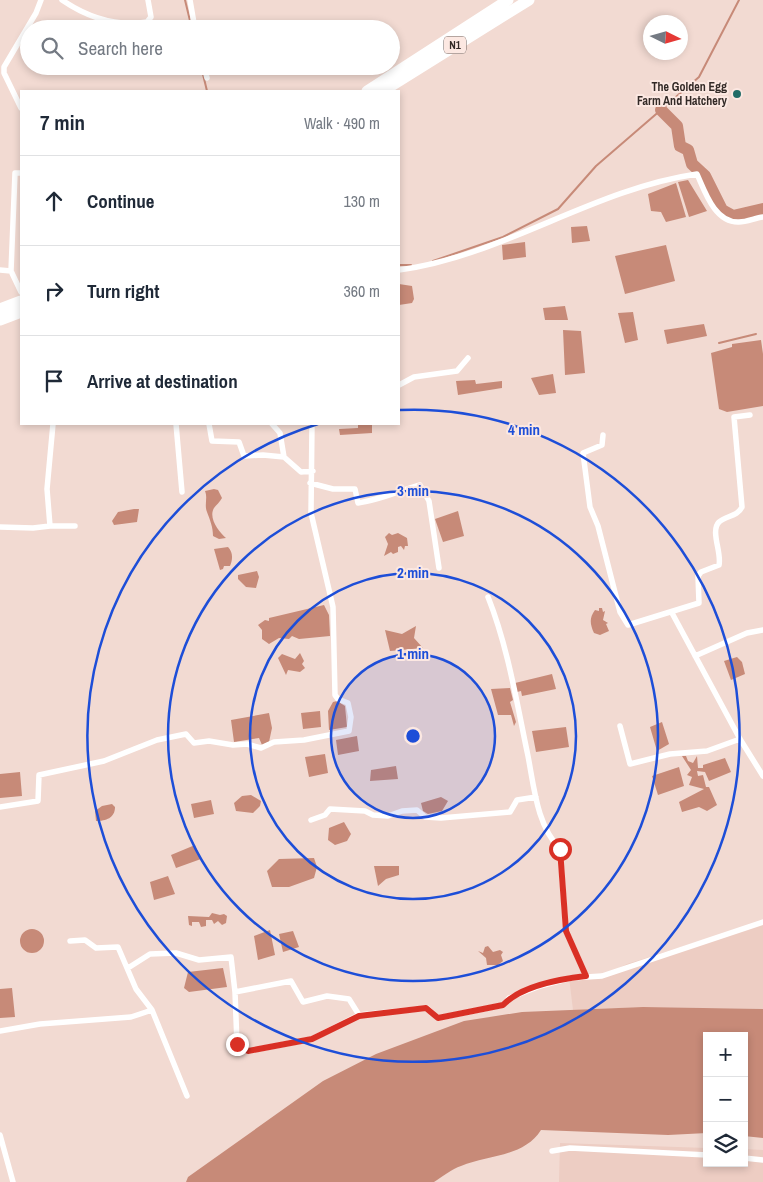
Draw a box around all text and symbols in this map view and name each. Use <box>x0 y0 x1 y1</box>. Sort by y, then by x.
north arrow <box>643 15 688 60</box>
search box <box>20 20 400 75</box>
icon: search <box>38 34 66 62</box>
text: Search here <box>78 35 163 61</box>
road number: N1 <box>444 36 466 54</box>
place label: The Golden Egg Farm And Hatchery <box>637 79 728 109</box>
marker: The Golden Egg Farm And Hatchery <box>731 88 743 100</box>
text: 7 min <box>40 108 85 137</box>
text: Walk · 490 m <box>304 112 380 134</box>
icon: ahead <box>40 187 68 215</box>
text: Continue <box>87 188 155 214</box>
text: 130 m <box>344 190 380 212</box>
icon: right <box>40 277 68 305</box>
text: Turn right <box>87 278 159 304</box>
text: 360 m <box>344 280 380 302</box>
icon: arrive <box>40 367 68 395</box>
text: Arrive at destination <box>87 368 238 394</box>
text: 4 min <box>508 419 540 440</box>
text: 3 min <box>397 480 429 501</box>
text: 2 min <box>397 562 429 583</box>
text: 1 min <box>397 643 429 664</box>
centre of rings <box>404 727 422 745</box>
route start <box>549 838 572 861</box>
map controls <box>703 1032 748 1167</box>
button: + <box>703 1032 748 1077</box>
route end <box>226 1033 249 1056</box>
button: − <box>703 1077 748 1122</box>
button: layers <box>703 1122 748 1167</box>

